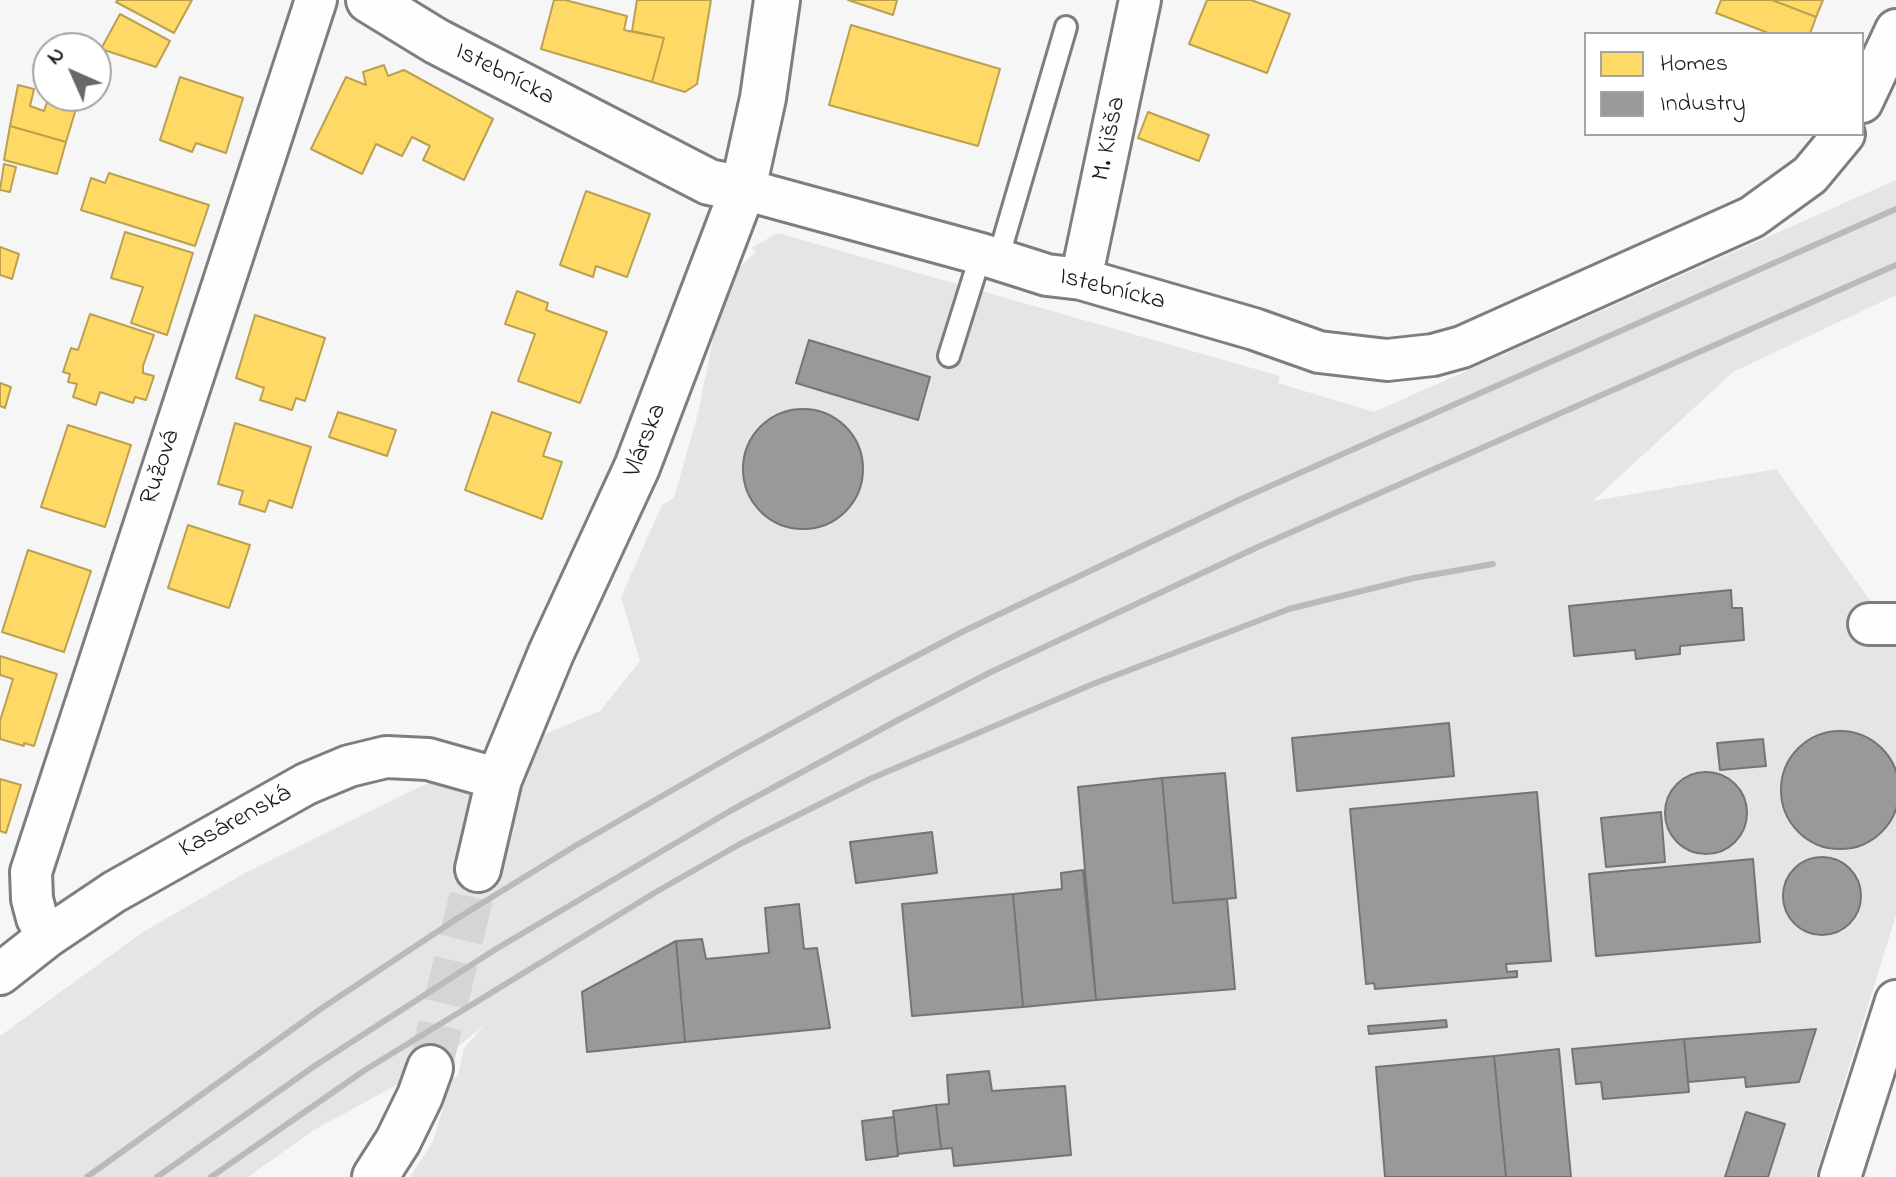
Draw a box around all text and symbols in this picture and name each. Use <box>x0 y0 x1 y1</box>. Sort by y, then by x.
north arrow <box>32 32 112 112</box>
legend <box>1584 32 1864 136</box>
street label: Istebnícka <box>449 38 559 114</box>
text: N <box>40 40 73 73</box>
text: Homes <box>1660 47 1728 82</box>
text: Industry <box>1660 87 1746 122</box>
street label: M. Kišša <box>1088 94 1134 184</box>
street label: Istebnícka <box>1056 263 1168 319</box>
street label: Vlárska <box>619 400 675 482</box>
street label: Ružová <box>135 427 189 509</box>
street label: Kasárenská <box>174 779 298 867</box>

